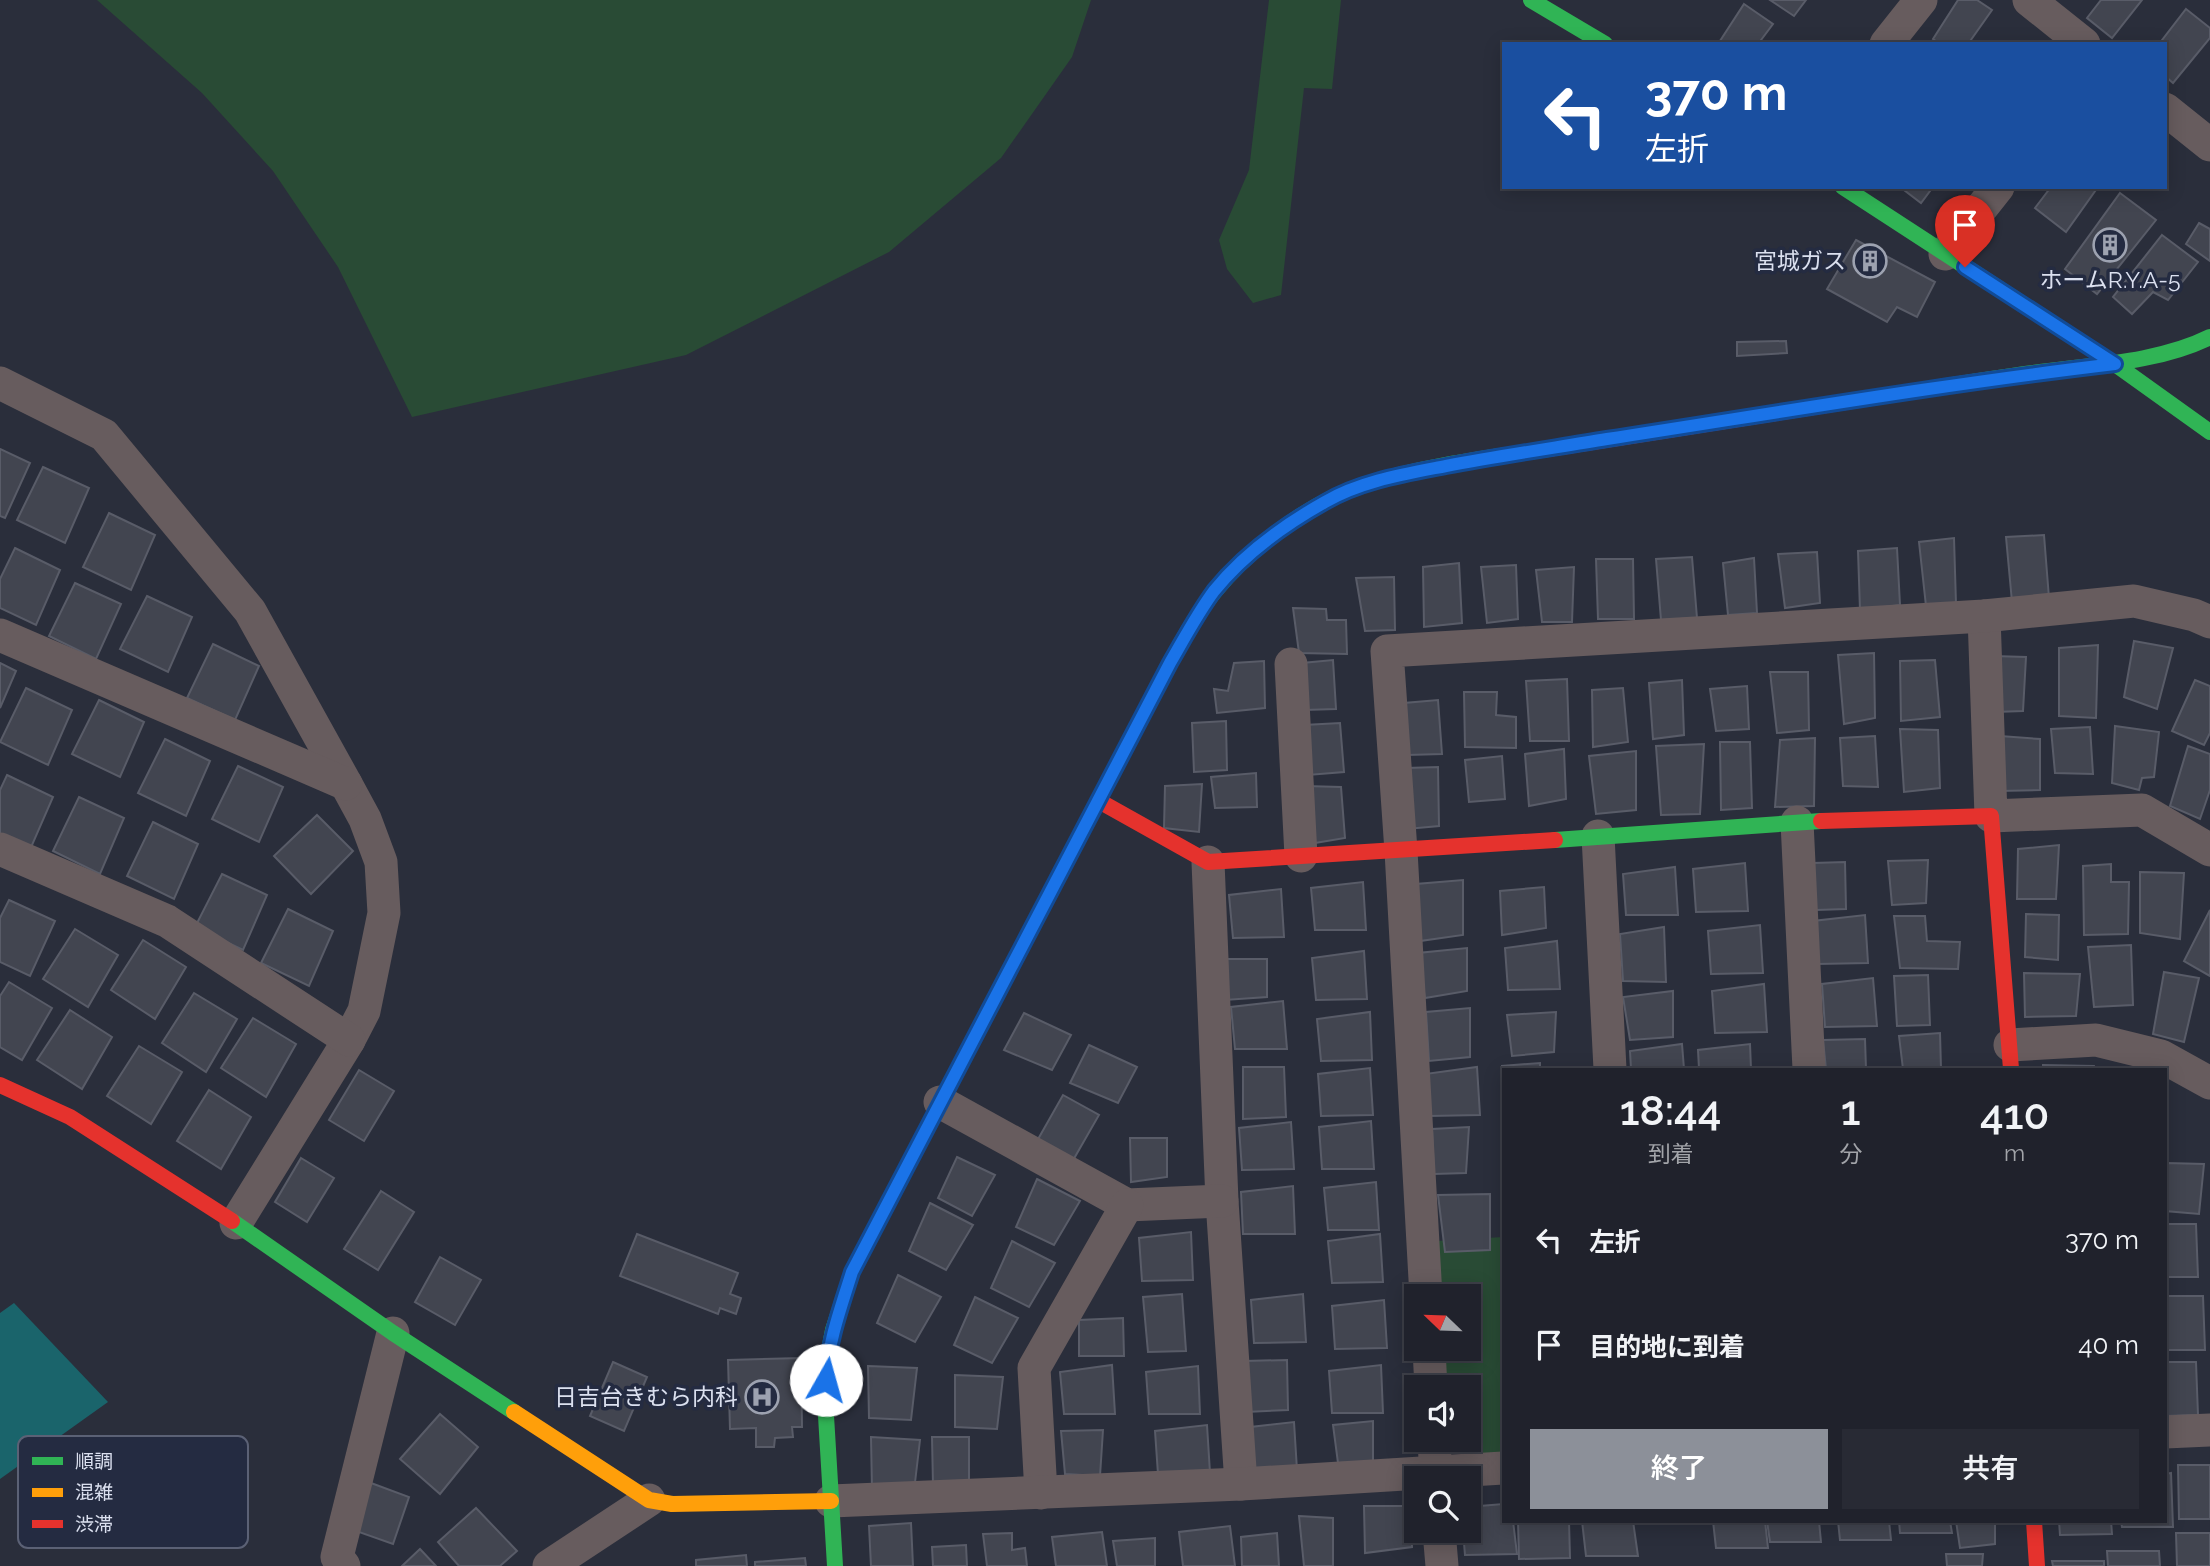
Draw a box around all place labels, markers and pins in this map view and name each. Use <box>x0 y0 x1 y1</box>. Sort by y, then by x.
pin <box>1935 195 1995 267</box>
building icon: ホームR.Y.A-5 <box>2091 226 2129 264</box>
building icon: 宮城ガス <box>1851 242 1889 280</box>
place label: 宮城ガス <box>1754 247 1846 274</box>
place label: ホームR.Y.A-5 <box>2040 266 2180 293</box>
hospital icon: 日吉台きむら内科 <box>743 1378 781 1416</box>
place label: 日吉台きむら内科 <box>554 1383 738 1410</box>

